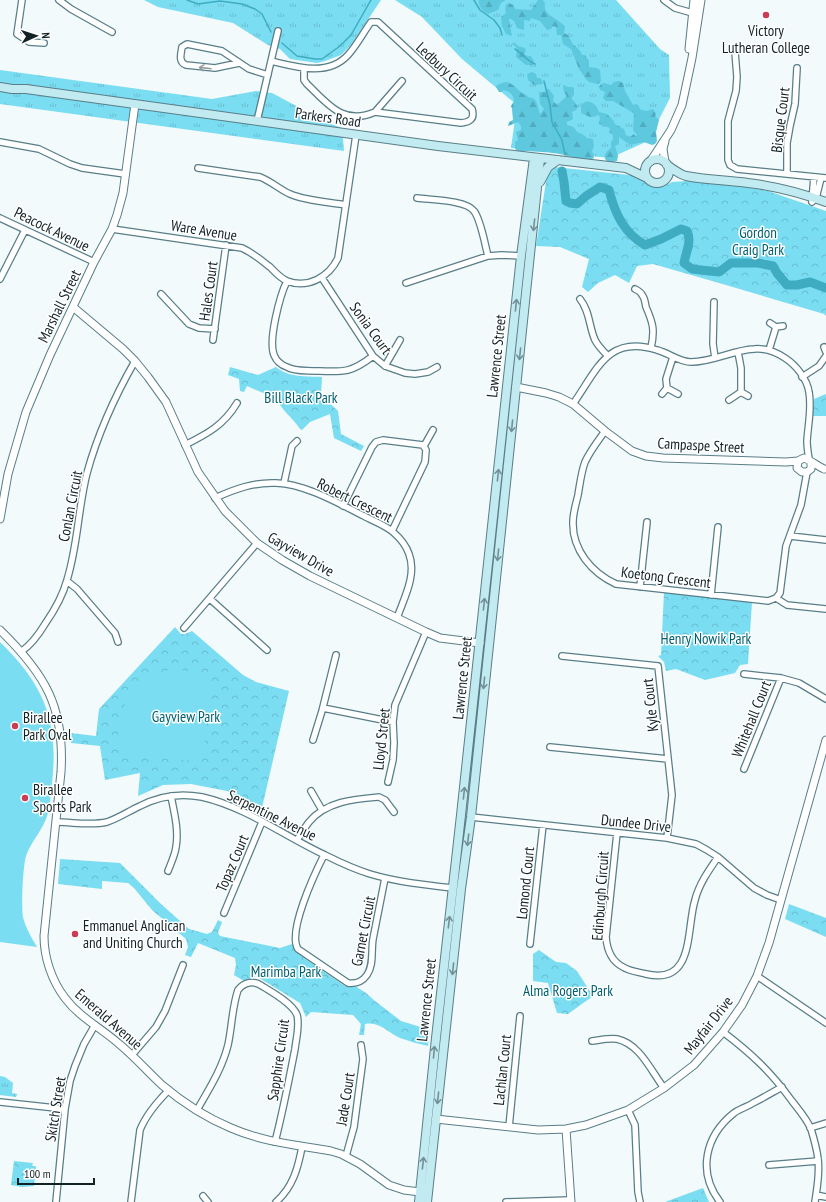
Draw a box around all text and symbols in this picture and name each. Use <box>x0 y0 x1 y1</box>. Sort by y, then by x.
marker: Victory Lutheran College <box>761 10 771 20</box>
north arrow <box>16 16 56 56</box>
place label: Victory Lutheran College <box>722 21 810 57</box>
text: N <box>39 32 53 39</box>
street label: Ledbury Circuit <box>412 38 482 104</box>
one-way arrow <box>199 64 212 71</box>
street label: Bisque Court <box>767 86 793 154</box>
street label: Parkers Road <box>294 103 362 131</box>
street label: Peacock Avenue <box>11 203 93 255</box>
street label: Ware Avenue <box>170 215 238 245</box>
one-way arrow <box>530 218 538 231</box>
park label: Gordon Craig Park <box>732 223 784 259</box>
street label: Hales Court <box>194 260 222 322</box>
street label: Marshall Street <box>33 267 85 345</box>
street label: Sonia Court <box>346 298 396 358</box>
one-way arrow <box>512 299 520 312</box>
street label: Lawrence Street <box>482 314 510 398</box>
one-way arrow <box>516 347 524 360</box>
park label: Bill Black Park <box>264 388 338 407</box>
one-way arrow <box>508 419 516 432</box>
street label: Campaspe Street <box>657 433 745 457</box>
street label: Conlan Circuit <box>54 469 86 543</box>
one-way arrow <box>494 469 502 482</box>
street label: Robert Crescent <box>314 474 396 526</box>
street label: Gayview Drive <box>264 527 338 581</box>
one-way arrow <box>494 548 502 561</box>
street label: Koetong Crescent <box>620 562 712 592</box>
one-way arrow <box>480 598 488 611</box>
park label: Henry Nowik Park <box>661 629 752 648</box>
street label: Lawrence Street <box>448 636 476 720</box>
one-way arrow <box>481 676 488 689</box>
street label: Kyle Court <box>638 678 662 732</box>
street label: Whitehall Court <box>727 678 775 760</box>
park label: Gayview Park <box>152 707 220 726</box>
street label: Lloyd Street <box>368 707 394 771</box>
place label: Birallee Park Oval <box>23 708 72 744</box>
marker: Birallee Park Oval <box>10 721 20 731</box>
place label: Birallee Sports Park <box>33 780 92 816</box>
street label: Serpentine Avenue <box>224 785 320 845</box>
one-way arrow <box>460 787 468 800</box>
marker: Birallee Sports Park <box>20 793 30 803</box>
street label: Dundee Drive <box>600 810 672 836</box>
street label: Topaz Court <box>211 831 253 895</box>
one-way arrow <box>464 833 472 846</box>
street label: Lomond Court <box>512 846 538 920</box>
street label: Edinburgh Circuit <box>587 851 613 941</box>
street label: Garnet Circuit <box>347 894 379 968</box>
place label: Emmanuel Anglican and Uniting Church <box>83 916 185 952</box>
one-way arrow <box>445 916 453 929</box>
marker: Emmanuel Anglican and Uniting Church <box>70 929 80 939</box>
street label: Lawrence Street <box>412 958 440 1042</box>
park label: Marimba Park <box>251 962 322 981</box>
one-way arrow <box>449 962 456 975</box>
park label: Alma Rogers Park <box>523 981 613 1000</box>
street label: Emerald Avenue <box>71 985 147 1053</box>
street label: Mayfair Drive <box>679 992 737 1058</box>
street label: Sapphire Circuit <box>263 1018 293 1102</box>
street label: Lachlan Court <box>489 1034 515 1106</box>
one-way arrow <box>431 1046 438 1059</box>
street label: Jade Court <box>331 1071 359 1128</box>
street label: Skitch Street <box>40 1075 70 1143</box>
one-way arrow <box>435 1091 442 1104</box>
one-way arrow <box>420 1157 427 1170</box>
scale bar <box>18 1160 94 1186</box>
text: 100 m <box>24 1166 51 1181</box>

